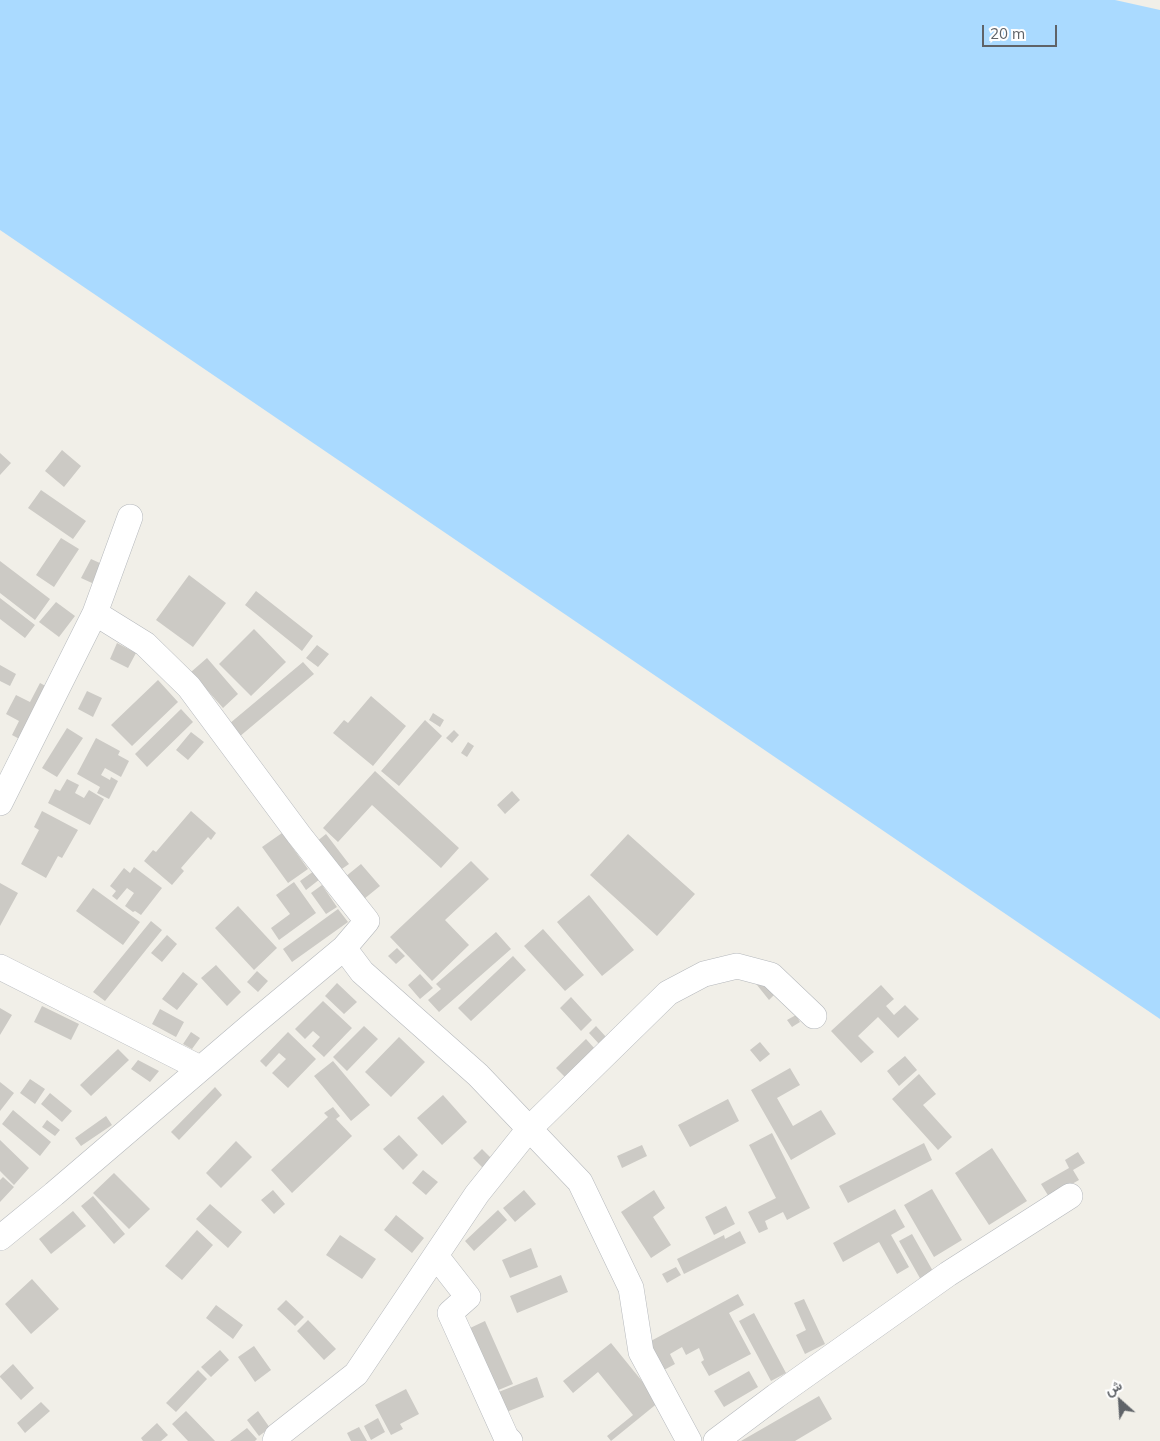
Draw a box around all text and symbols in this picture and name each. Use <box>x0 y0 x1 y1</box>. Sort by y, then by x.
scale bar <box>985 15 1060 47</box>
text: 20 m <box>990 24 1025 43</box>
north arrow <box>1095 1376 1145 1426</box>
text: ش <box>1102 1376 1125 1399</box>

